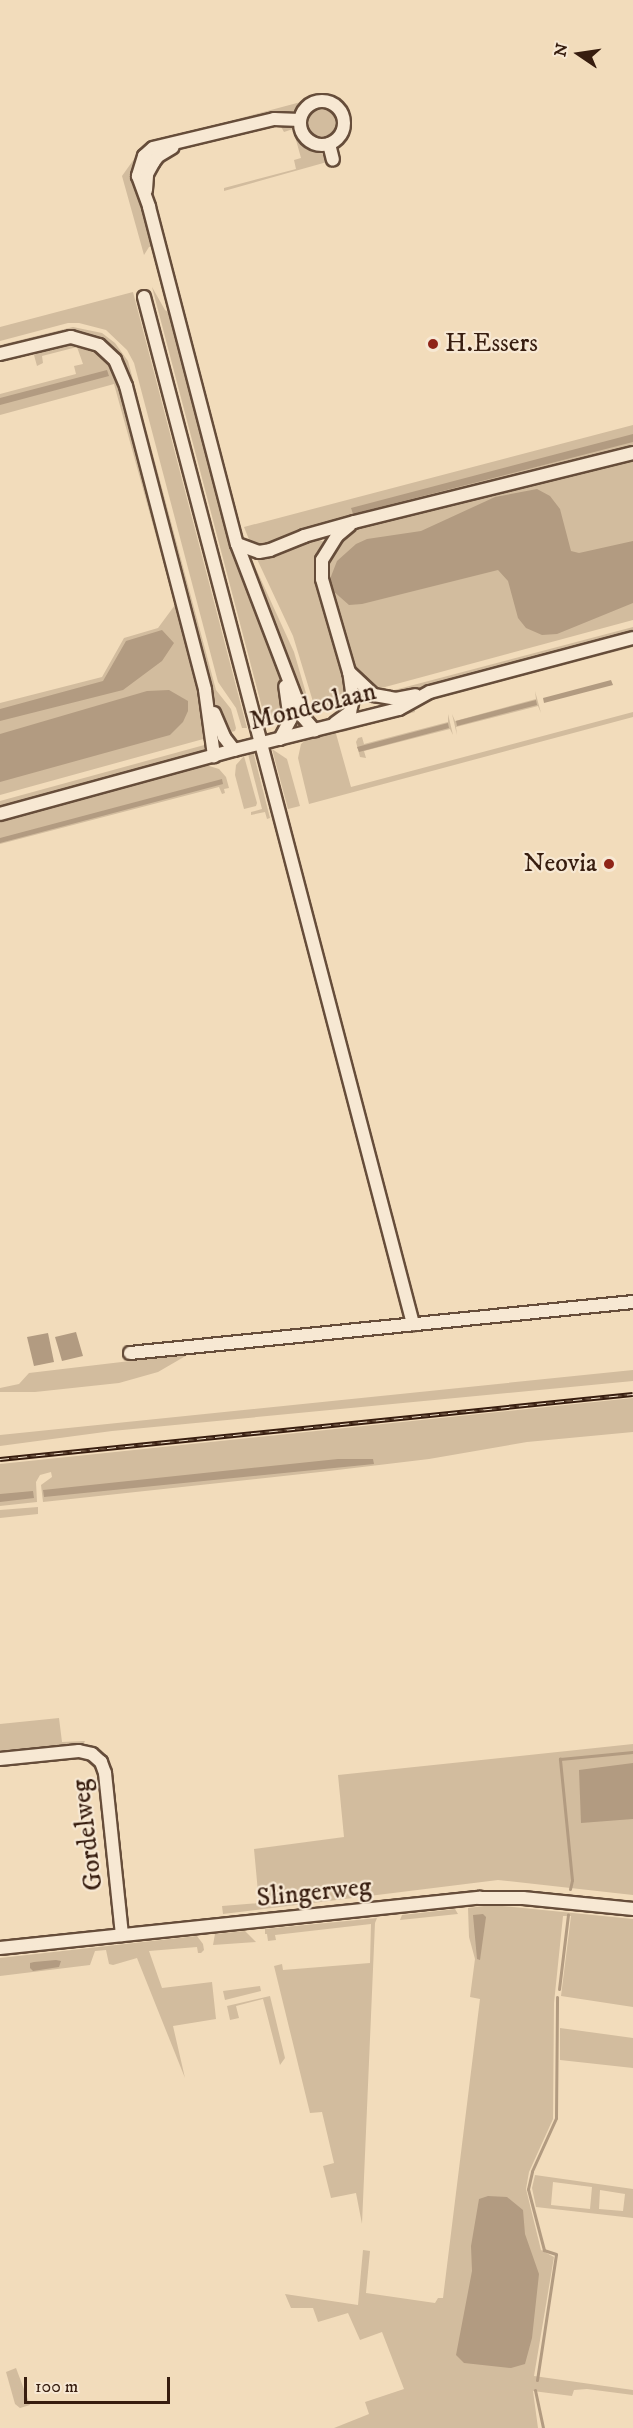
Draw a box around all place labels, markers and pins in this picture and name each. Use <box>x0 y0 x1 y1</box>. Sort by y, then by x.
place label: H.Essers <box>445 328 538 360</box>
marker: H.Essers <box>426 337 440 351</box>
place label: Neovia <box>524 848 597 880</box>
marker: Neovia <box>602 857 616 871</box>

